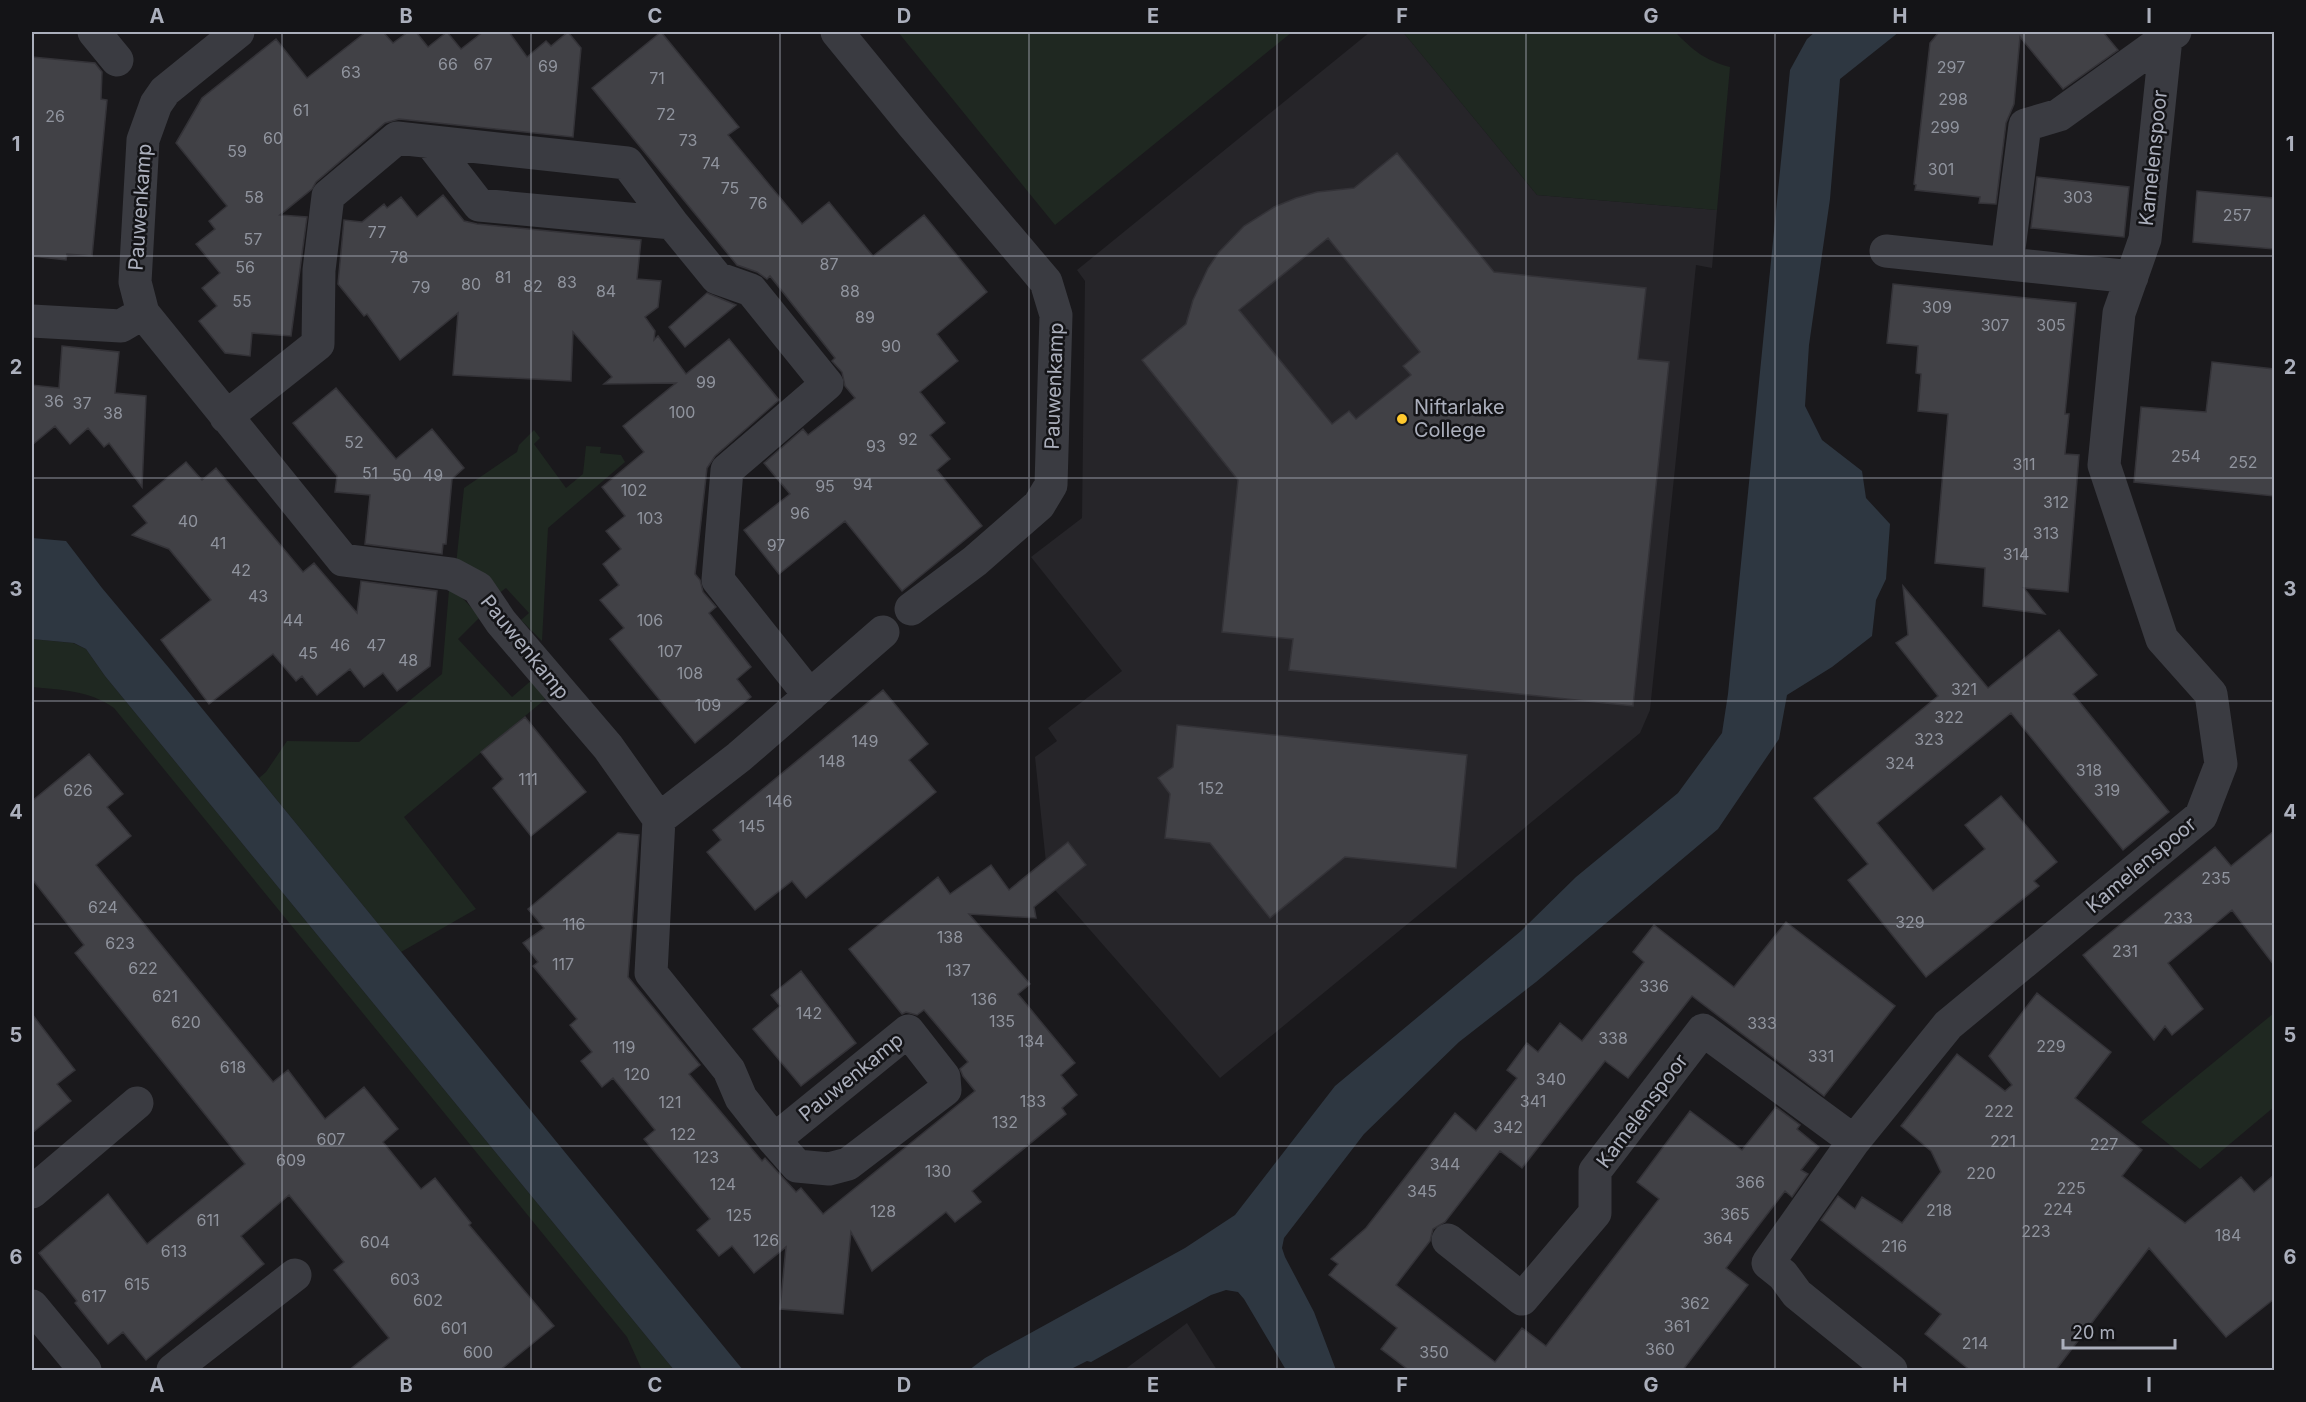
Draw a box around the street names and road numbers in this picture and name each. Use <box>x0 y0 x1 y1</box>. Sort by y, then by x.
street label: Kamelenspoor <box>2134 88 2172 227</box>
street label: Pauwenkamp <box>124 143 156 271</box>
street label: Pauwenkamp <box>1040 322 1068 450</box>
street label: Pauwenkamp <box>476 590 574 704</box>
street label: Kamelenspoor <box>2081 812 2201 918</box>
street label: Pauwenkamp <box>794 1028 908 1126</box>
street label: Kamelenspoor <box>1591 1049 1693 1173</box>

